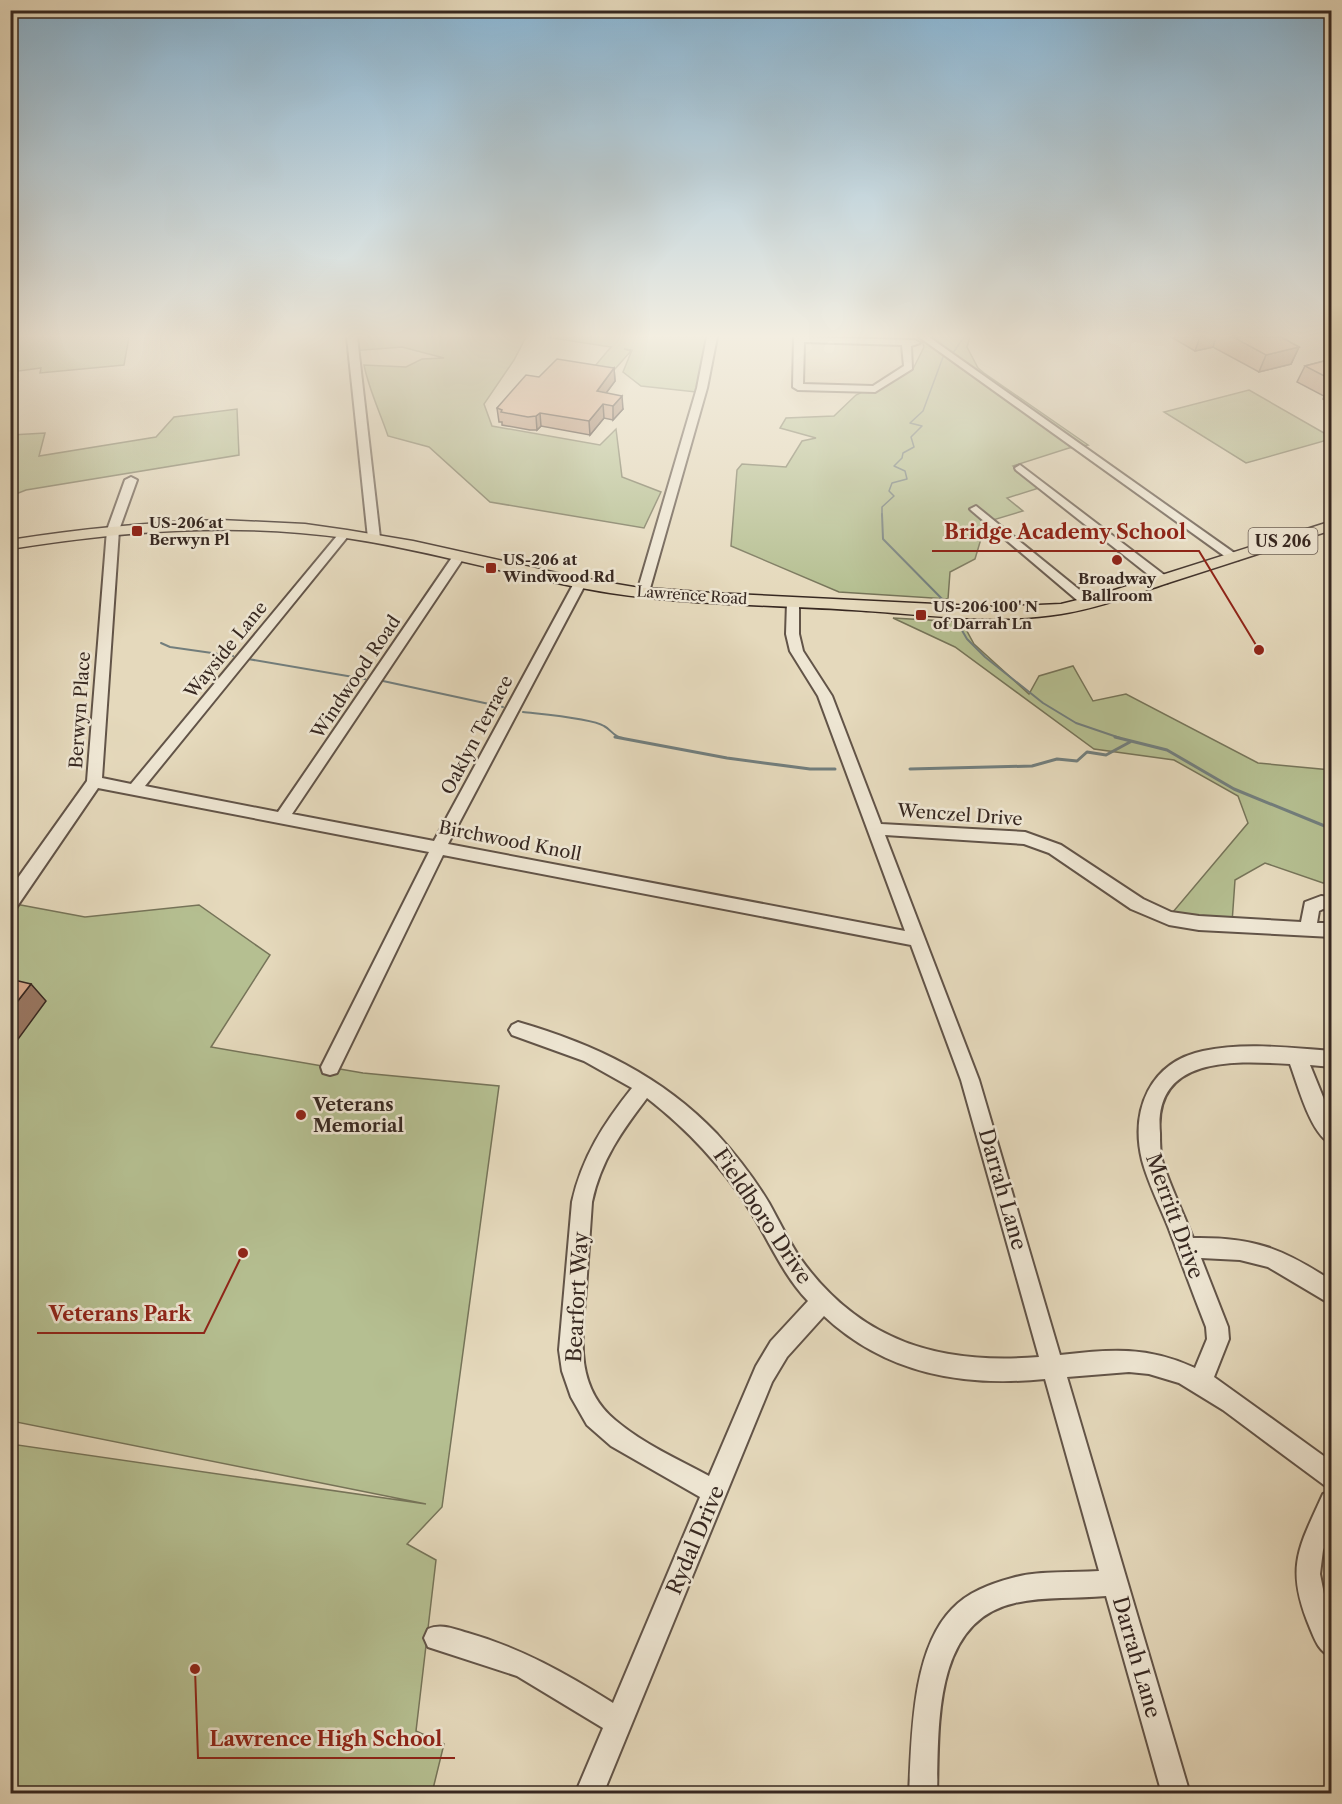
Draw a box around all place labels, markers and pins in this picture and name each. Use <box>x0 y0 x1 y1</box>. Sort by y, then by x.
place label: US-206 at Berwyn Pl <box>149 513 230 549</box>
callout: Bridge Academy School <box>932 513 1199 551</box>
marker: US-206 at Berwyn Pl <box>130 524 144 538</box>
place label: US-206 at Windwood Rd <box>502 550 615 586</box>
marker: Broadway Ballroom <box>1110 553 1124 567</box>
marker: US-206 at Windwood Rd <box>484 561 498 575</box>
place label: Broadway Ballroom <box>1078 569 1157 605</box>
place label: US-206 100' N of Darrah Ln <box>933 597 1038 633</box>
marker: US-206 100' N of Darrah Ln <box>914 608 928 622</box>
place label: Veterans Memorial <box>312 1094 404 1137</box>
marker: Veterans Memorial <box>294 1108 308 1122</box>
callout: Veterans Park <box>37 1295 204 1333</box>
callout: Lawrence High School <box>198 1720 455 1758</box>

